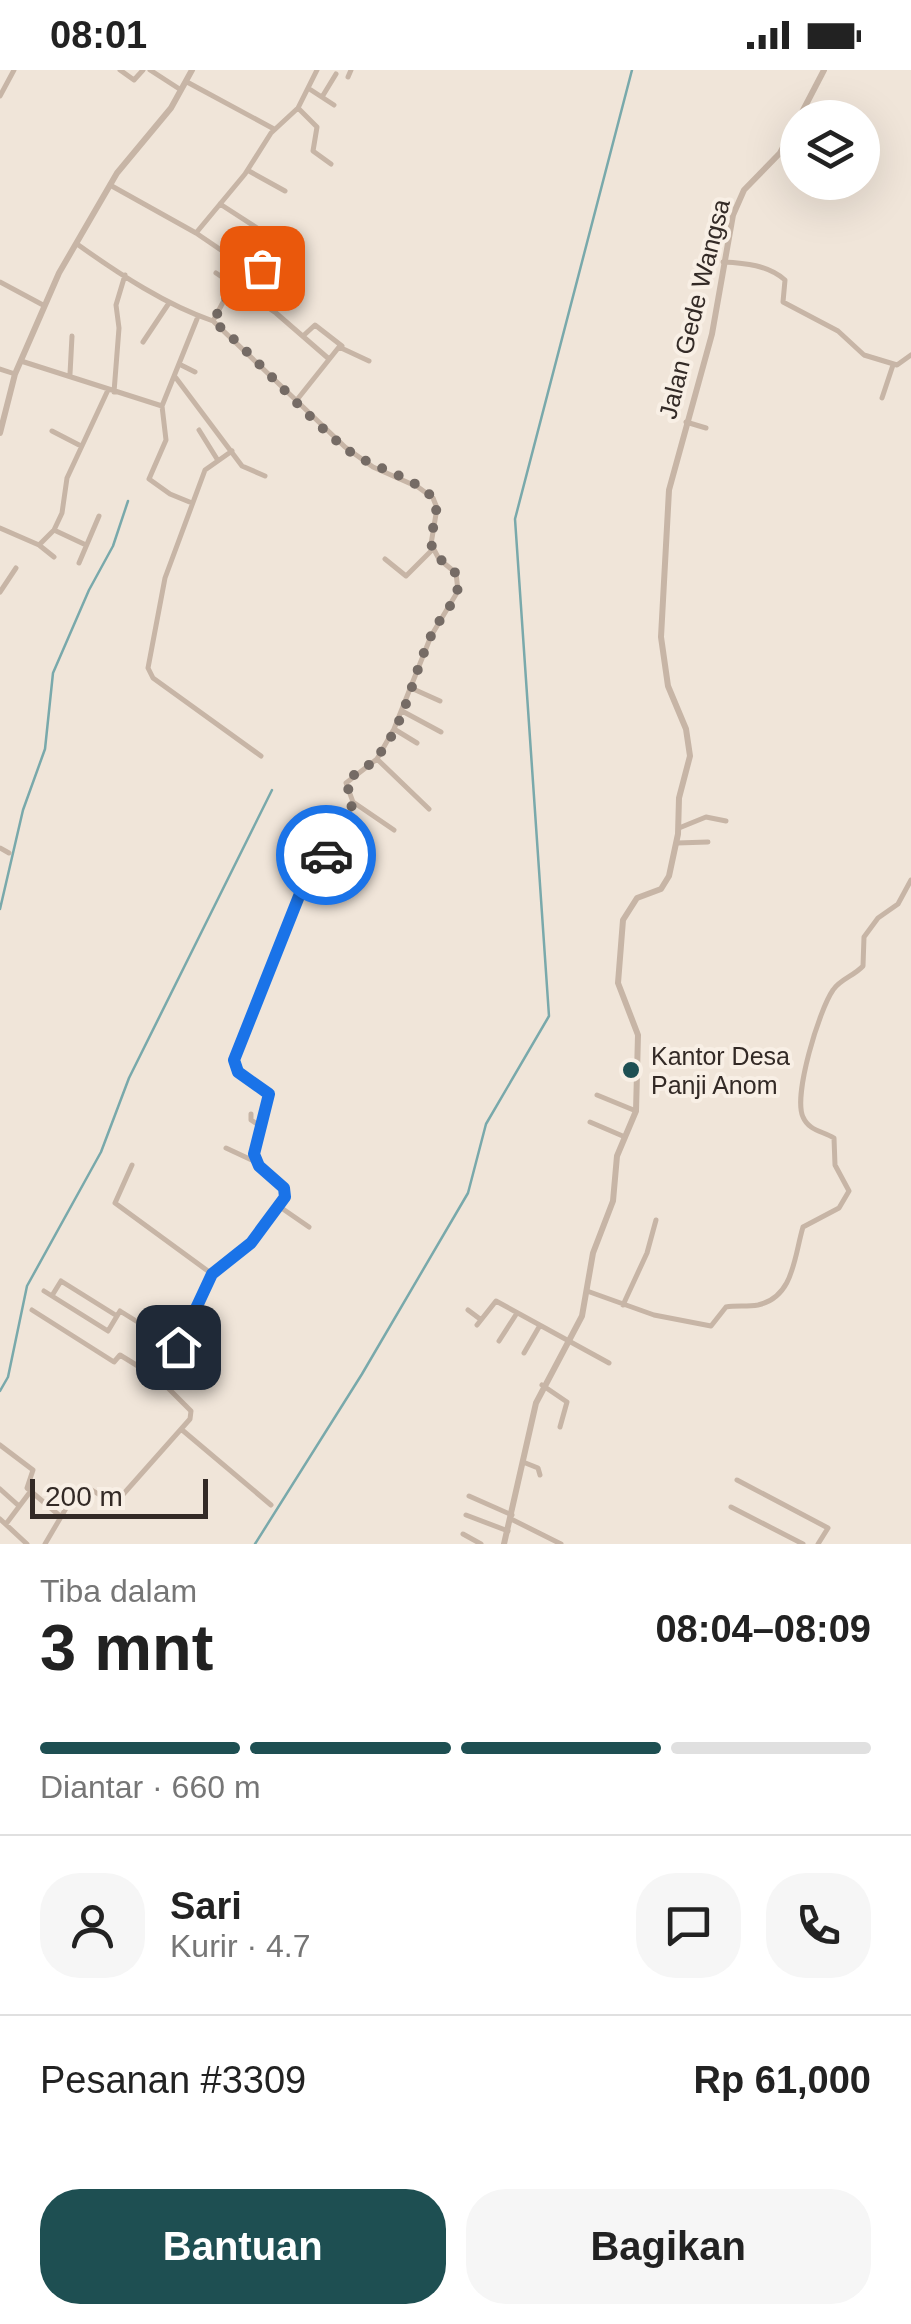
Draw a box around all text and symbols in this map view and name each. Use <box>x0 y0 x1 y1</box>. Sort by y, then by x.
text: 08:01 <box>50 14 147 56</box>
map controls <box>780 100 880 200</box>
button: layers <box>780 100 880 200</box>
street label: Jalan Gede Wangsa <box>653 196 735 422</box>
pin <box>220 226 305 311</box>
icon: bag <box>235 241 290 296</box>
courier <box>276 805 376 905</box>
icon: car <box>299 828 354 883</box>
place label: Kantor Desa Panji Anom <box>651 1042 790 1099</box>
marker: Kantor Desa Panji Anom <box>620 1059 642 1081</box>
pin <box>136 1305 221 1390</box>
icon: home <box>151 1320 206 1375</box>
scale bar <box>30 1474 208 1518</box>
text: 200 m <box>45 1481 123 1512</box>
text: Tiba dalam <box>40 1573 197 1609</box>
text: 08:04–08:09 <box>655 1608 871 1650</box>
text: 3 mnt <box>40 1611 213 1684</box>
text: Diantar · 660 m <box>40 1769 261 1805</box>
button: person <box>40 1873 145 1978</box>
button: chat <box>636 1873 741 1978</box>
button: phone <box>766 1873 871 1978</box>
text: Sari <box>170 1885 242 1927</box>
text: Kurir · 4.7 <box>170 1928 310 1964</box>
text: Pesanan #3309 <box>40 2059 306 2101</box>
text: Rp 61,000 <box>694 2059 871 2101</box>
button: Bantuan <box>40 2189 446 2304</box>
button: Bagikan <box>466 2189 871 2304</box>

